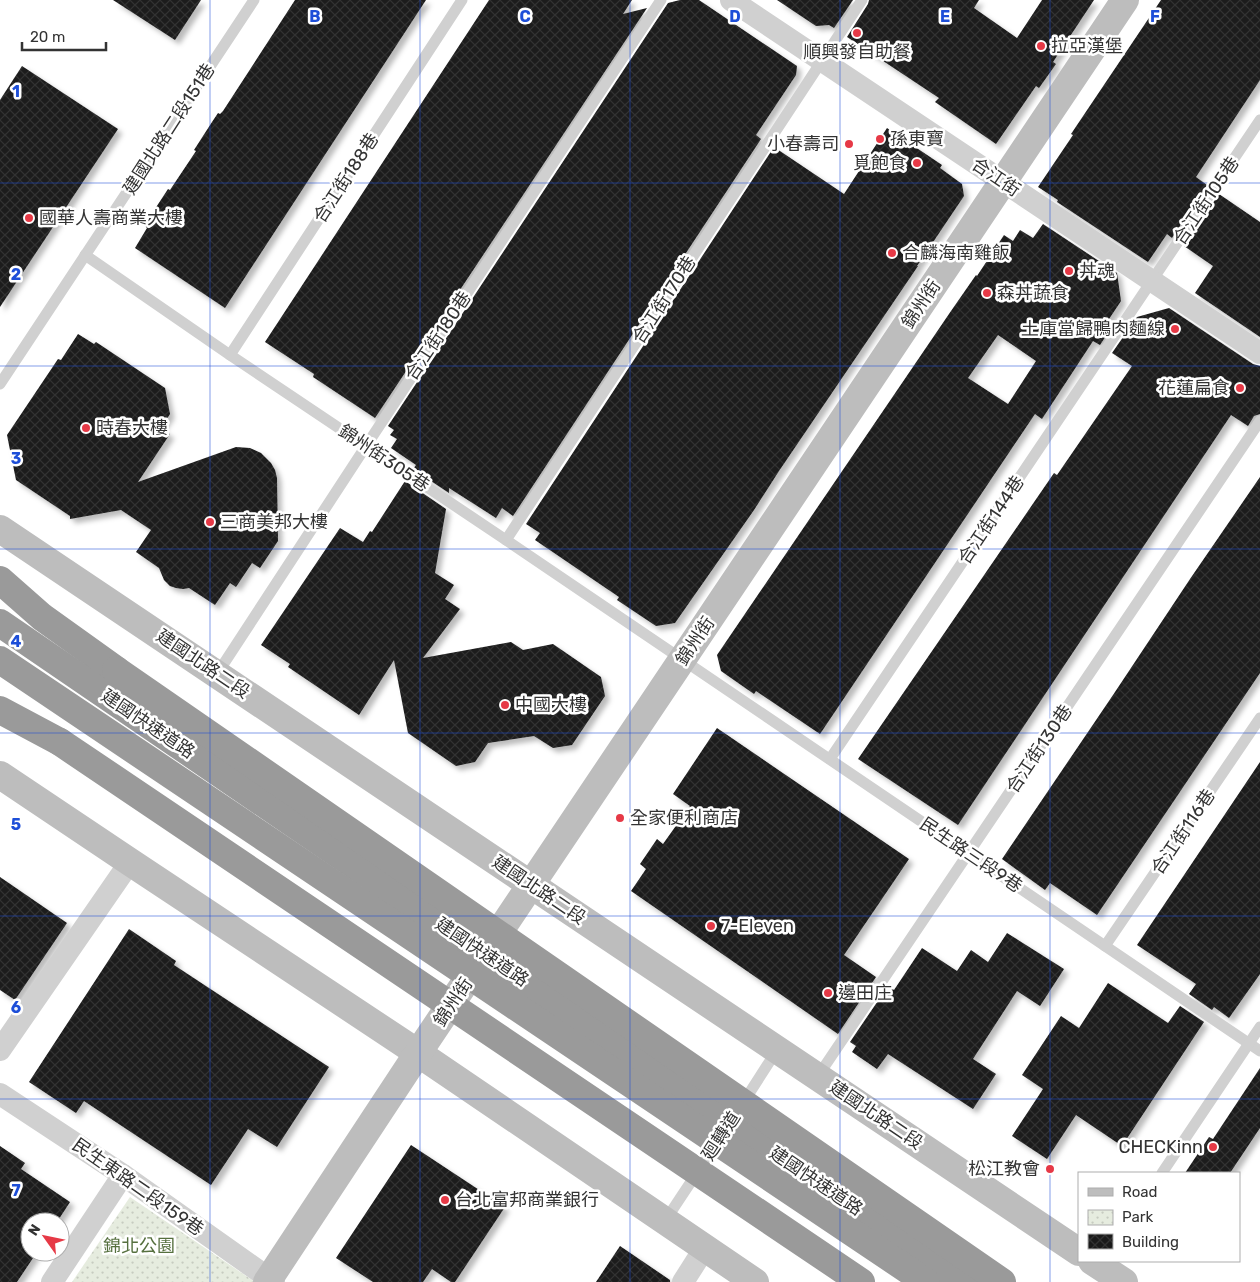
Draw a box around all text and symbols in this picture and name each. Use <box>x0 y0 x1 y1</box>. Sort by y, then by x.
text: B <box>309 7 321 26</box>
text: C <box>519 7 531 26</box>
text: D <box>729 7 741 26</box>
text: E <box>940 7 950 26</box>
text: F <box>1150 7 1160 26</box>
scale bar <box>22 20 106 52</box>
marker: 順興發自助餐 <box>851 27 863 39</box>
text: 20 m <box>30 28 65 46</box>
place label: 拉亞漢堡 <box>1051 35 1123 57</box>
marker: 拉亞漢堡 <box>1035 40 1047 52</box>
place label: 順興發自助餐 <box>803 41 911 63</box>
street label: 建國北路二段151巷 <box>118 59 220 199</box>
text: 1 <box>12 82 20 101</box>
place label: 孫東寶 <box>890 128 944 150</box>
street label: 合江街188巷 <box>309 129 383 227</box>
place label: 小春壽司 <box>767 133 839 155</box>
marker: 孫東寶 <box>874 133 886 145</box>
marker: 小春壽司 <box>843 138 855 150</box>
place label: 覓飽食 <box>853 152 907 174</box>
street label: 合江街 <box>967 153 1025 201</box>
street label: 合江街105巷 <box>1168 153 1244 249</box>
marker: 覓飽食 <box>911 157 923 169</box>
place label: 國華人壽商業大樓 <box>39 207 183 229</box>
marker: 國華人壽商業大樓 <box>23 212 35 224</box>
place label: 合麟海南雞飯 <box>902 242 1010 264</box>
marker: 合麟海南雞飯 <box>886 247 898 259</box>
street label: 合江街170巷 <box>627 252 701 348</box>
place label: 丼魂 <box>1079 260 1115 282</box>
text: 2 <box>11 265 21 284</box>
marker: 丼魂 <box>1063 265 1075 277</box>
street label: 錦州街 <box>897 275 945 333</box>
place label: 森丼蔬食 <box>997 282 1069 304</box>
street label: 合江街180巷 <box>400 287 476 385</box>
marker: 森丼蔬食 <box>981 287 993 299</box>
place label: 土庫當歸鴨肉麵線 <box>1021 318 1165 340</box>
marker: 土庫當歸鴨肉麵線 <box>1169 323 1181 335</box>
place label: 花蓮扁食 <box>1158 377 1230 399</box>
marker: 花蓮扁食 <box>1234 382 1246 394</box>
place label: 時春大樓 <box>96 417 168 439</box>
street label: 錦州街305巷 <box>334 420 434 496</box>
marker: 時春大樓 <box>80 422 92 434</box>
text: 3 <box>11 449 21 468</box>
street label: 合江街144巷 <box>953 472 1029 568</box>
place label: 三商美邦大樓 <box>220 511 328 533</box>
marker: 三商美邦大樓 <box>204 516 216 528</box>
street label: 錦州街 <box>671 612 719 670</box>
street label: 建國北路二段 <box>152 625 254 703</box>
text: 4 <box>11 632 22 651</box>
street label: 建國快速道路 <box>97 685 199 763</box>
place label: 中國大樓 <box>515 694 587 716</box>
marker: 中國大樓 <box>499 699 511 711</box>
street label: 合江街130巷 <box>1001 701 1077 797</box>
street label: 合江街116巷 <box>1146 785 1220 879</box>
place label: 全家便利商店 <box>630 807 738 829</box>
marker: 全家便利商店 <box>614 812 626 824</box>
street label: 民生路三段9巷 <box>916 813 1026 897</box>
text: 5 <box>11 815 21 834</box>
street label: 建國北路二段 <box>488 851 590 929</box>
street label: 建國快速道路 <box>431 913 533 991</box>
place label: 7-Eleven <box>721 915 794 937</box>
marker: 7-Eleven <box>705 920 717 932</box>
street label: 錦州街 <box>429 973 477 1031</box>
place label: 邊田庄 <box>838 982 892 1004</box>
marker: 邊田庄 <box>822 987 834 999</box>
text: 6 <box>11 998 21 1017</box>
street label: 建國北路二段 <box>825 1076 927 1154</box>
street label: 廻轉道 <box>697 1107 745 1165</box>
street label: 民生東路二段159巷 <box>68 1134 208 1240</box>
place label: CHECKinn <box>1118 1136 1203 1158</box>
marker: CHECKinn <box>1207 1141 1219 1153</box>
street label: 建國快速道路 <box>765 1142 867 1220</box>
place label: 松江教會 <box>968 1158 1040 1180</box>
marker: 松江教會 <box>1044 1163 1056 1175</box>
legend <box>1078 1172 1240 1262</box>
text: 7 <box>11 1181 21 1200</box>
text: Road <box>1122 1183 1158 1201</box>
place label: 台北富邦商業銀行 <box>455 1189 599 1211</box>
marker: 台北富邦商業銀行 <box>439 1194 451 1206</box>
text: Park <box>1122 1208 1153 1226</box>
north arrow <box>20 1212 70 1262</box>
text: N <box>25 1221 44 1239</box>
text: Building <box>1122 1233 1179 1251</box>
park label: 錦北公園 <box>103 1235 175 1257</box>

